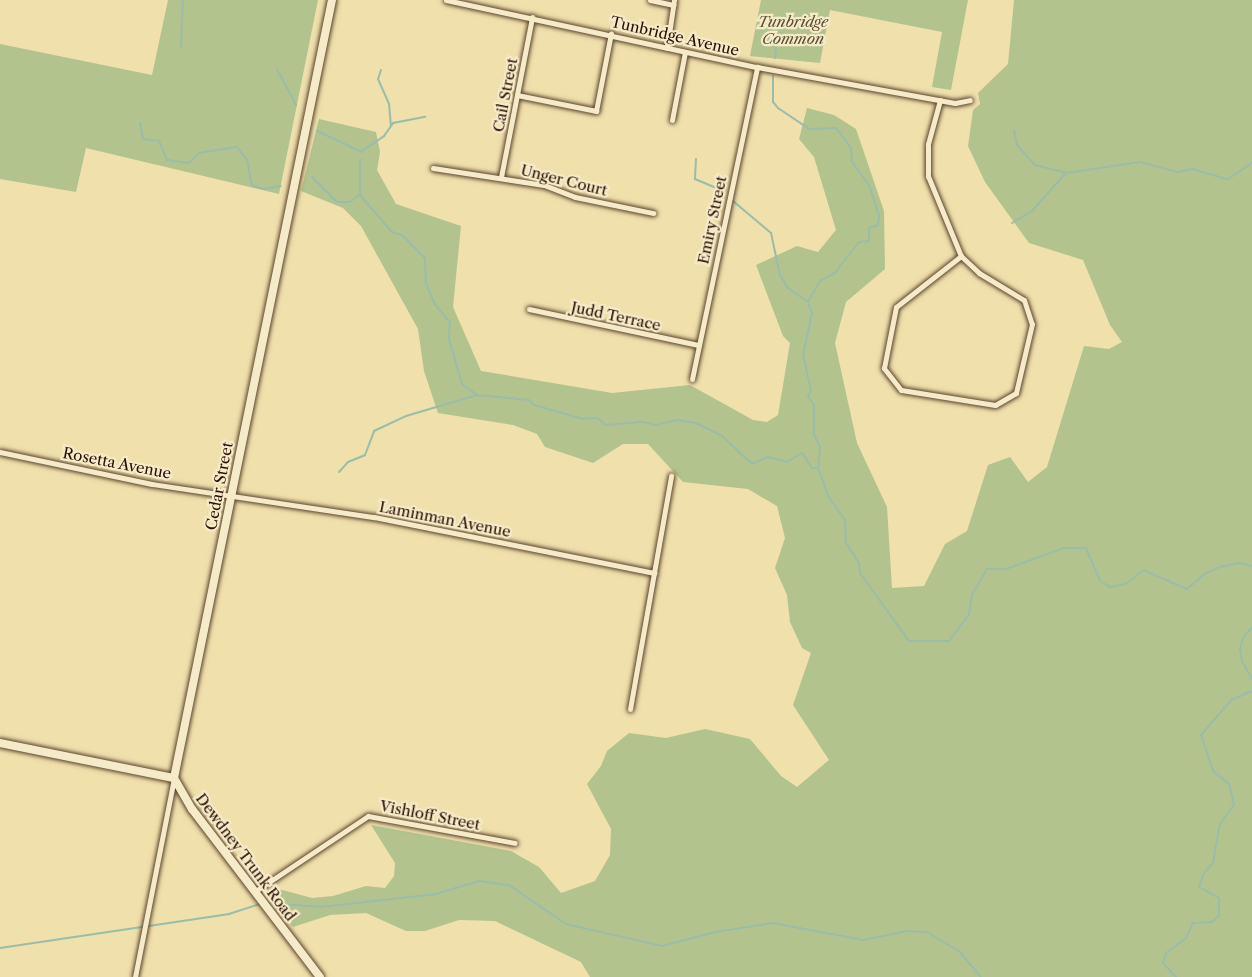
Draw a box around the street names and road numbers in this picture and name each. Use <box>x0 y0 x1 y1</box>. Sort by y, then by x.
street label: Tunbridge Avenue <box>609 12 741 60</box>
street label: Cail Street <box>489 56 521 134</box>
street label: Unger Court <box>519 161 609 199</box>
street label: Emiry Street <box>694 174 730 266</box>
street label: Judd Terrace <box>569 298 663 334</box>
street label: Cedar Street <box>202 440 236 532</box>
street label: Rosetta Avenue <box>61 444 173 482</box>
street label: Laminman Avenue <box>377 497 513 541</box>
street label: Dewdney Trunk Road <box>192 789 300 925</box>
street label: Vishloff Street <box>378 796 482 834</box>

